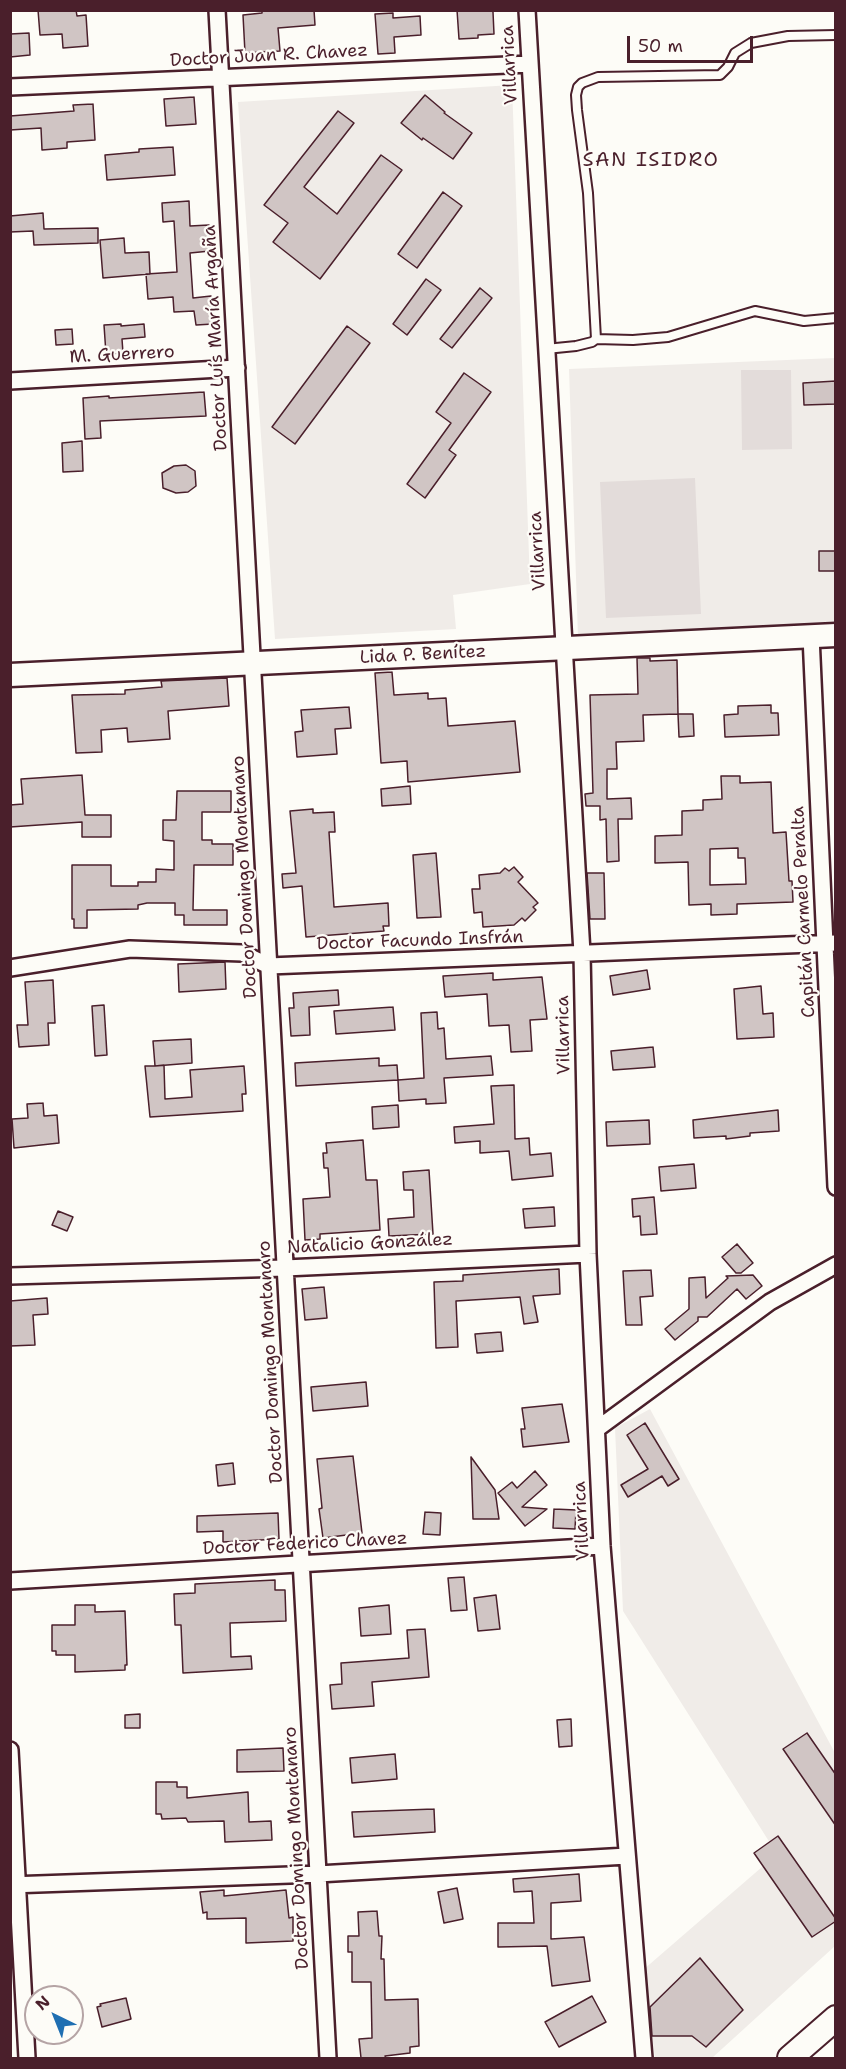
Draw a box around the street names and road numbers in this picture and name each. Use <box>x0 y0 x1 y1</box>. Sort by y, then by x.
street label: Villarrica <box>497 25 523 105</box>
street label: Doctor Juan R. Chavez <box>169 40 369 72</box>
street label: Doctor Luís María Argaña <box>199 225 233 451</box>
street label: M. Guerrero <box>69 341 175 369</box>
street label: Villarrica <box>525 511 551 591</box>
street label: Lida P. Benítez <box>359 641 487 669</box>
street label: Doctor Domingo Montanaro <box>228 755 262 999</box>
street label: Capitán Carmelo Peralta <box>788 806 820 1018</box>
street label: Doctor Facundo Insfrán <box>316 927 524 955</box>
street label: Villarrica <box>553 995 575 1075</box>
street label: Natalicio González <box>286 1229 454 1259</box>
street label: Doctor Domingo Montanaro <box>254 1240 288 1484</box>
street label: Villarrica <box>569 1481 595 1561</box>
street label: Doctor Federico Chavez <box>202 1528 408 1560</box>
street label: Doctor Domingo Montanaro <box>280 1726 314 1970</box>

